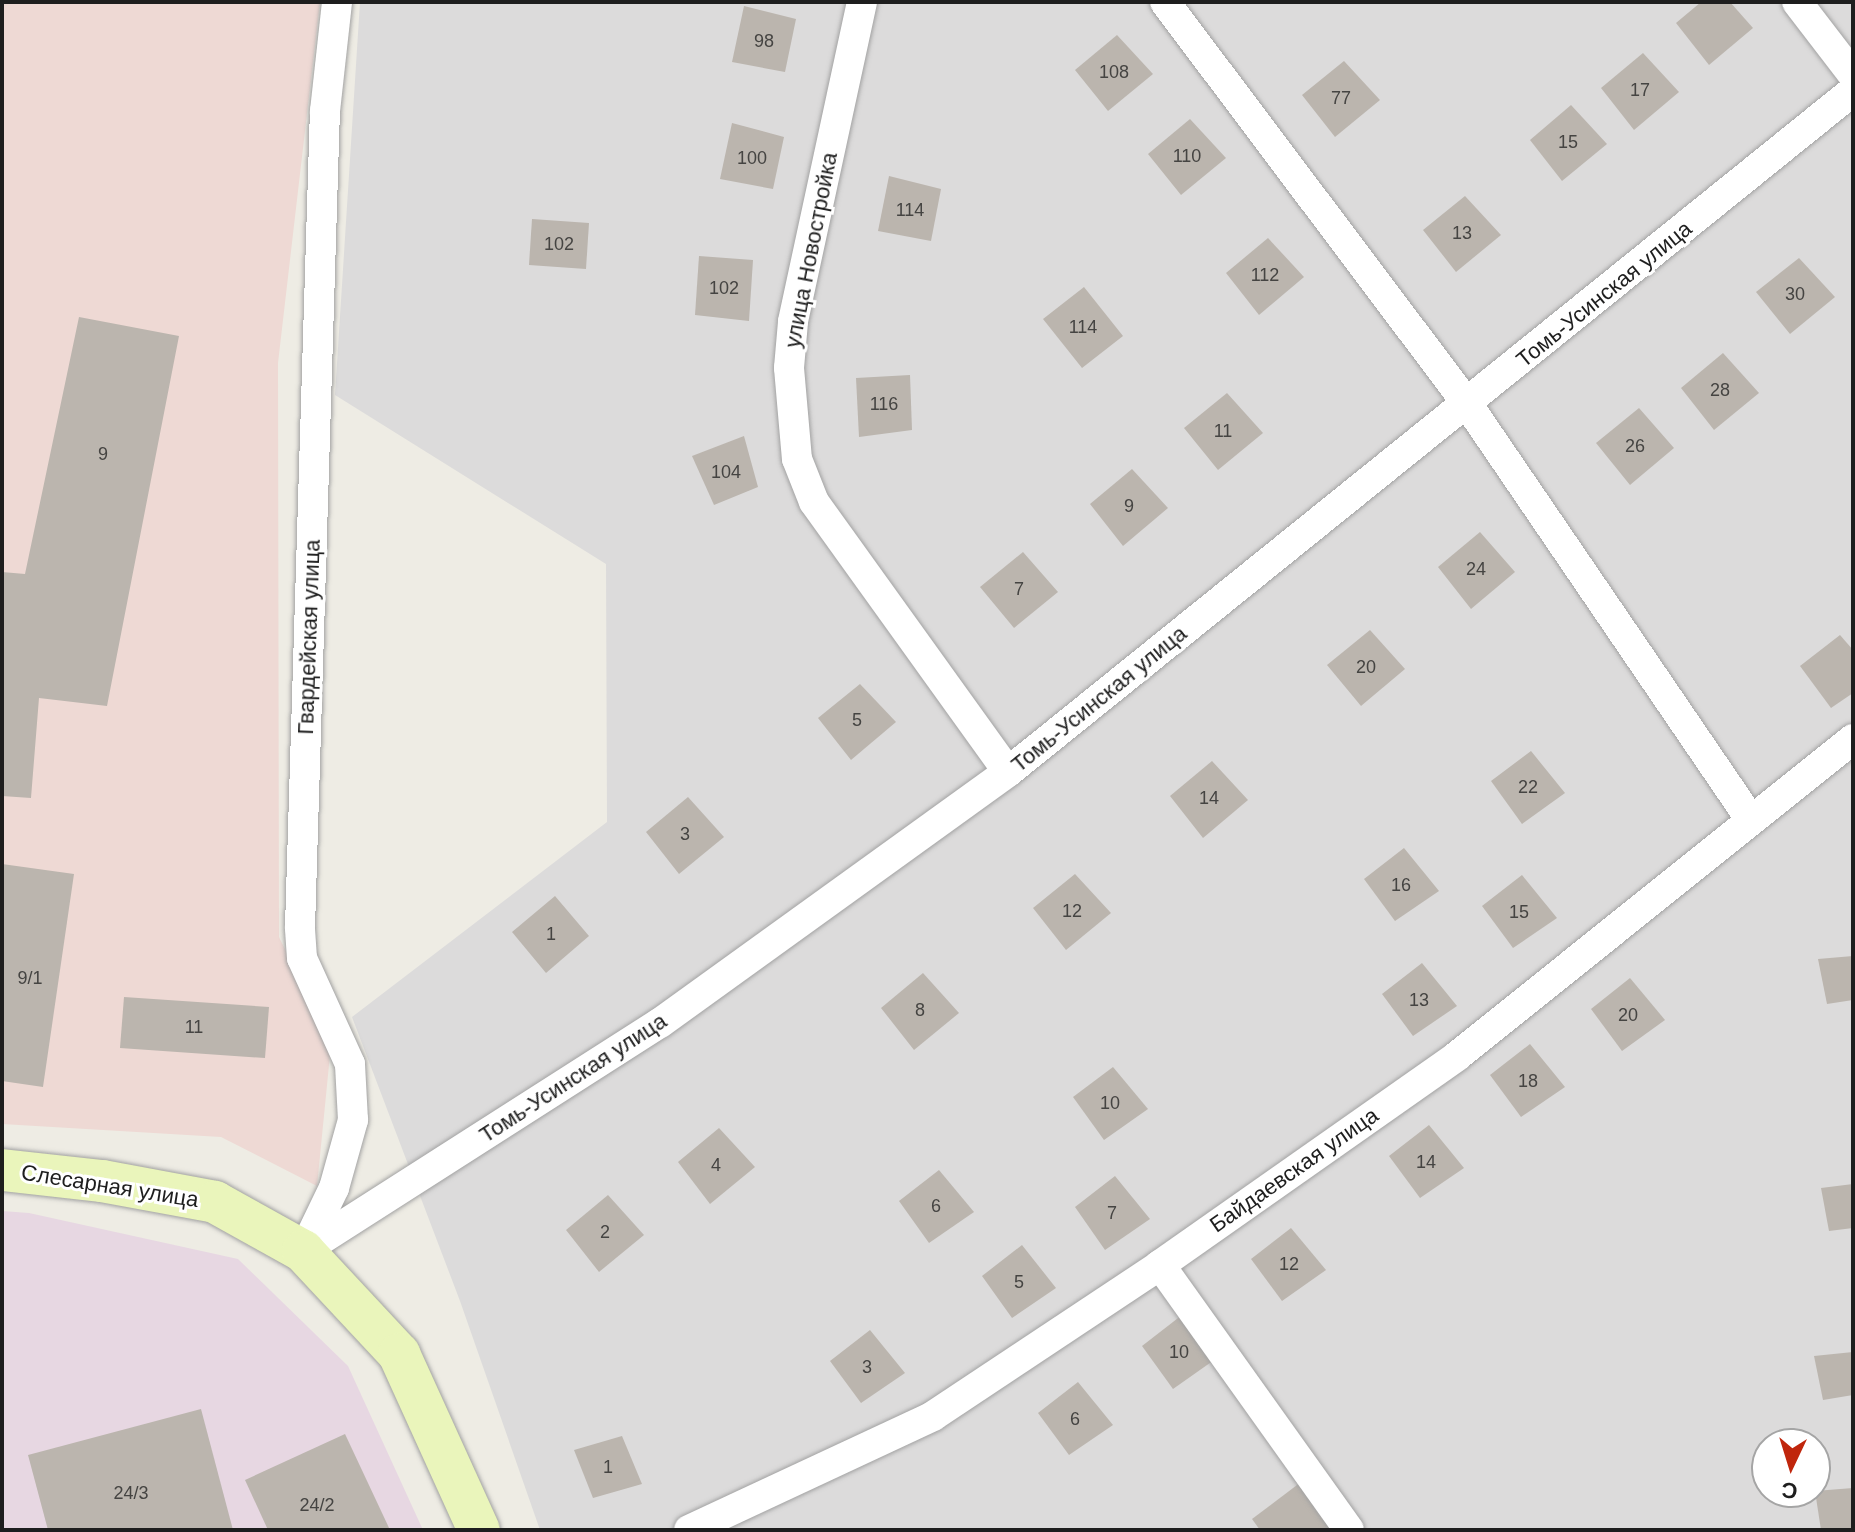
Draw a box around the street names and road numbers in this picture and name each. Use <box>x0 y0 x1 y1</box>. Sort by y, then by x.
street label: улица Новостройка <box>779 150 843 350</box>
street label: Томь-Усинская улица <box>1511 215 1697 373</box>
street label: Гвардейская улица <box>292 539 326 735</box>
street label: Томь-Усинская улица <box>1006 620 1192 778</box>
street label: Томь-Усинская улица <box>475 1008 671 1148</box>
street label: Байдаевская улица <box>1205 1102 1383 1238</box>
street label: Слесарная улица <box>19 1159 201 1213</box>

